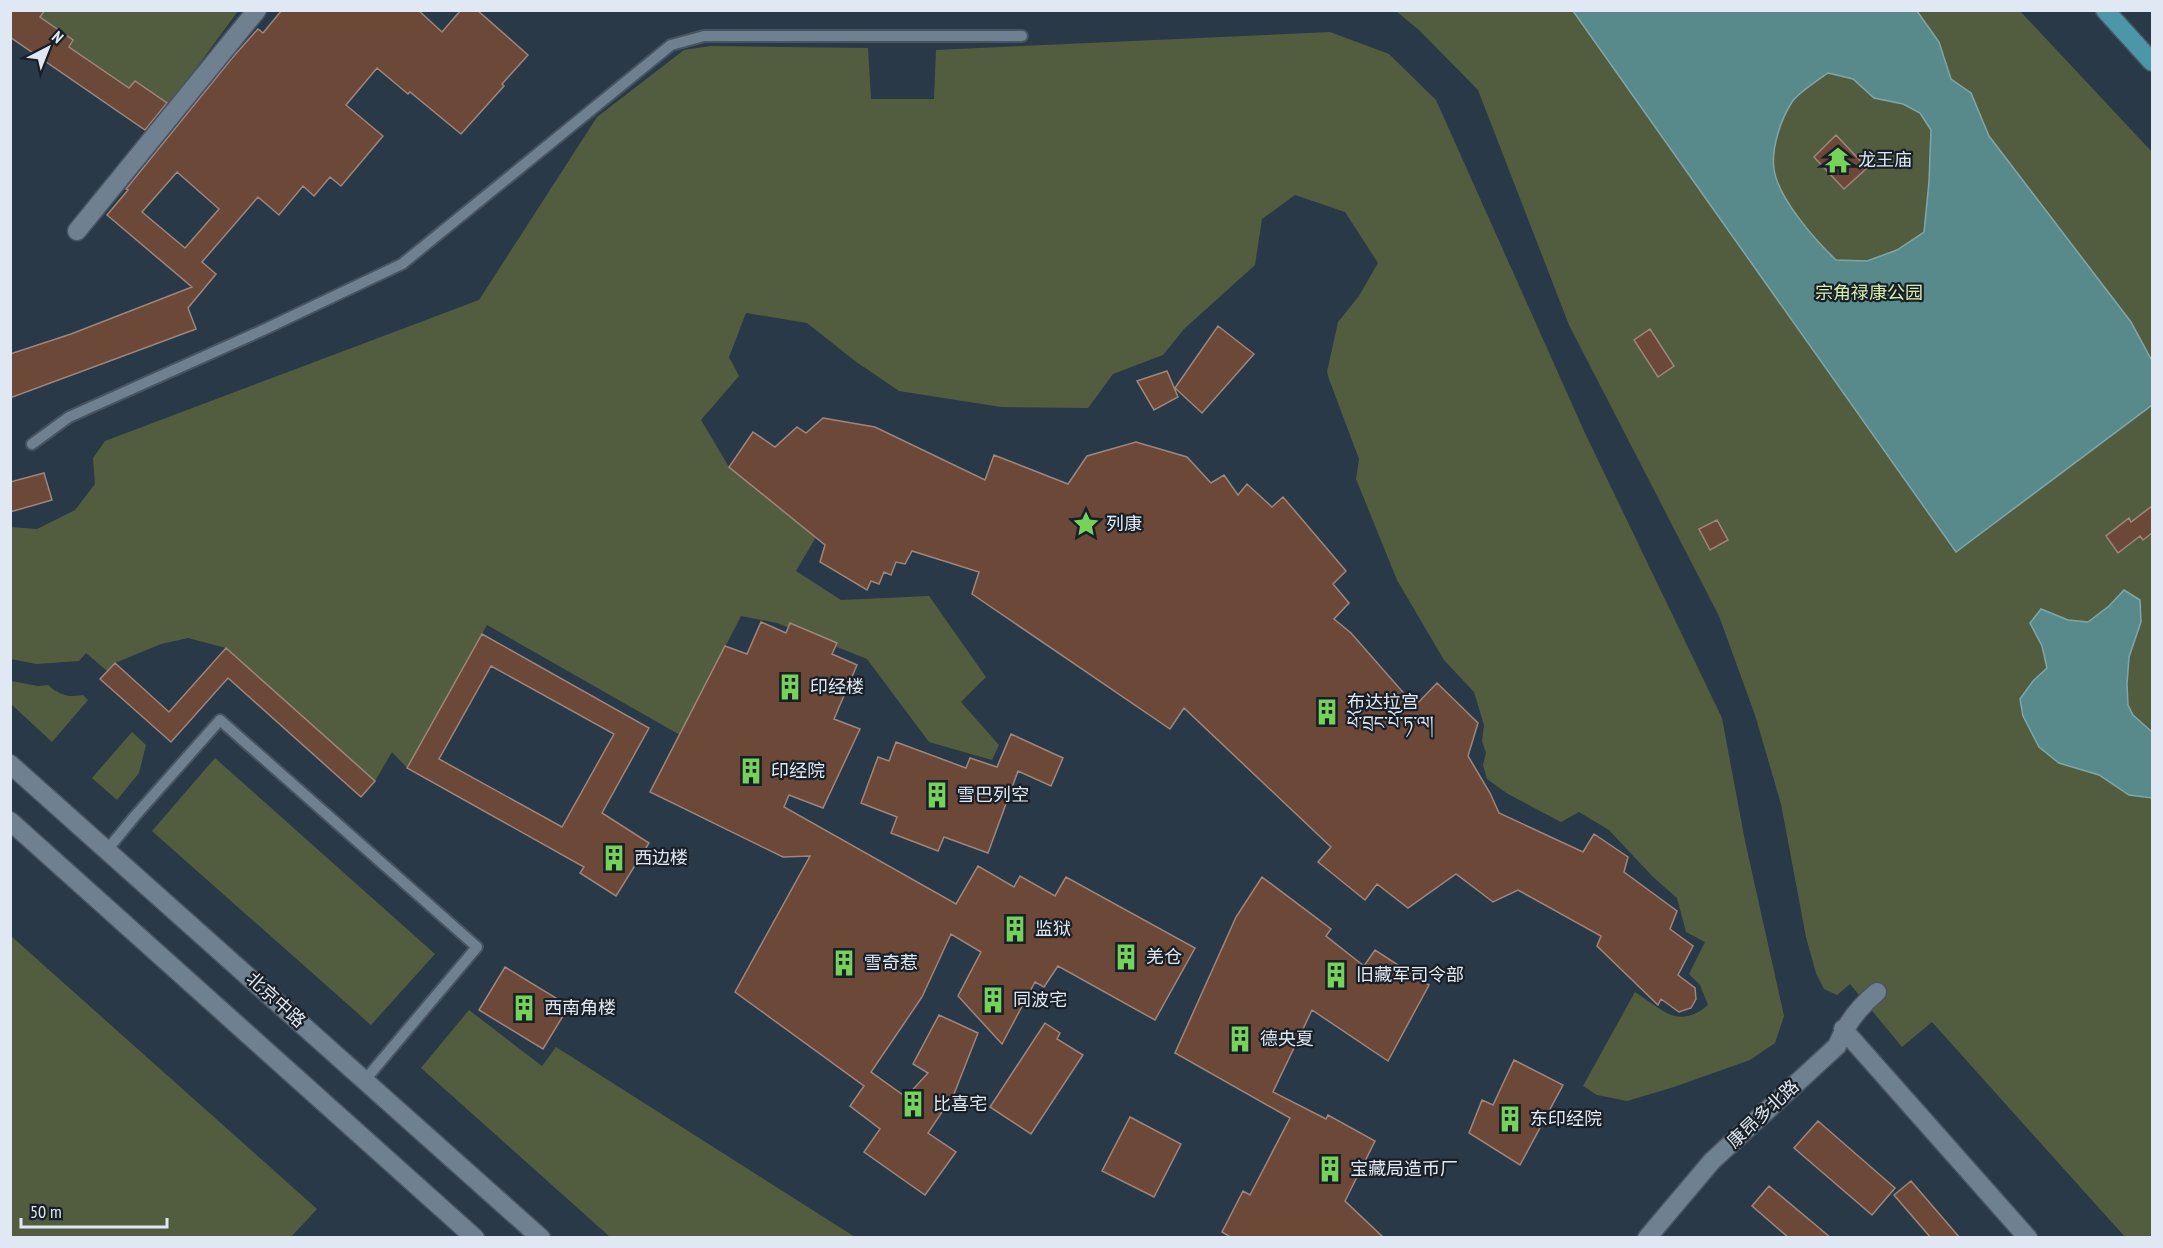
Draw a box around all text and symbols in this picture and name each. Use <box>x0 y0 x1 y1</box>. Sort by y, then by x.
north arrow <box>18 18 78 78</box>
text: N <box>48 27 68 47</box>
temple icon: 龙王庙 <box>1823 145 1853 175</box>
place label: 龙王庙 <box>1858 148 1912 171</box>
park label: 宗角禄康公园 <box>1815 281 1923 304</box>
place icon: 列康 <box>1071 509 1101 539</box>
place label: 列康 <box>1106 512 1142 535</box>
building icon: 印经楼 <box>775 672 805 702</box>
place label: 印经楼 <box>810 675 864 698</box>
place label: 布达拉宫 ཕོ་བྲང་པོ་ཏ་ལ། <box>1346 690 1434 738</box>
building icon: 布达拉宫 ཕོ་བྲང་པོ་ཏ་ལ། <box>1312 697 1342 727</box>
building icon: 印经院 <box>736 756 766 786</box>
place label: 印经院 <box>771 759 825 782</box>
building icon: 雪巴列空 <box>922 780 952 810</box>
place label: 雪巴列空 <box>957 783 1029 806</box>
building icon: 西边楼 <box>599 843 629 873</box>
place label: 西边楼 <box>634 846 688 869</box>
building icon: 监狱 <box>1000 914 1030 944</box>
place label: 监狱 <box>1035 917 1071 940</box>
building icon: 羌仓 <box>1111 942 1141 972</box>
place label: 羌仓 <box>1146 945 1182 968</box>
building icon: 雪奇惹 <box>829 948 859 978</box>
place label: 雪奇惹 <box>864 951 918 974</box>
building icon: 旧藏军司令部 <box>1321 960 1351 990</box>
place label: 旧藏军司令部 <box>1356 963 1464 986</box>
street label: 北京中路 <box>242 967 311 1032</box>
building icon: 同波宅 <box>978 985 1008 1015</box>
place label: 同波宅 <box>1013 988 1067 1011</box>
building icon: 西南角楼 <box>509 993 539 1023</box>
place label: 西南角楼 <box>544 996 616 1019</box>
building icon: 德央夏 <box>1225 1024 1255 1054</box>
place label: 德央夏 <box>1260 1027 1314 1050</box>
street label: 康昂多北路 <box>1722 1075 1803 1153</box>
building icon: 比喜宅 <box>898 1089 928 1119</box>
place label: 比喜宅 <box>933 1092 987 1115</box>
building icon: 东印经院 <box>1495 1104 1525 1134</box>
place label: 东印经院 <box>1530 1107 1602 1130</box>
building icon: 宝藏局造币厂 <box>1315 1154 1345 1184</box>
place label: 宝藏局造币厂 <box>1350 1157 1458 1180</box>
scale bar <box>21 1191 166 1229</box>
text: 50 m <box>30 1200 62 1223</box>

